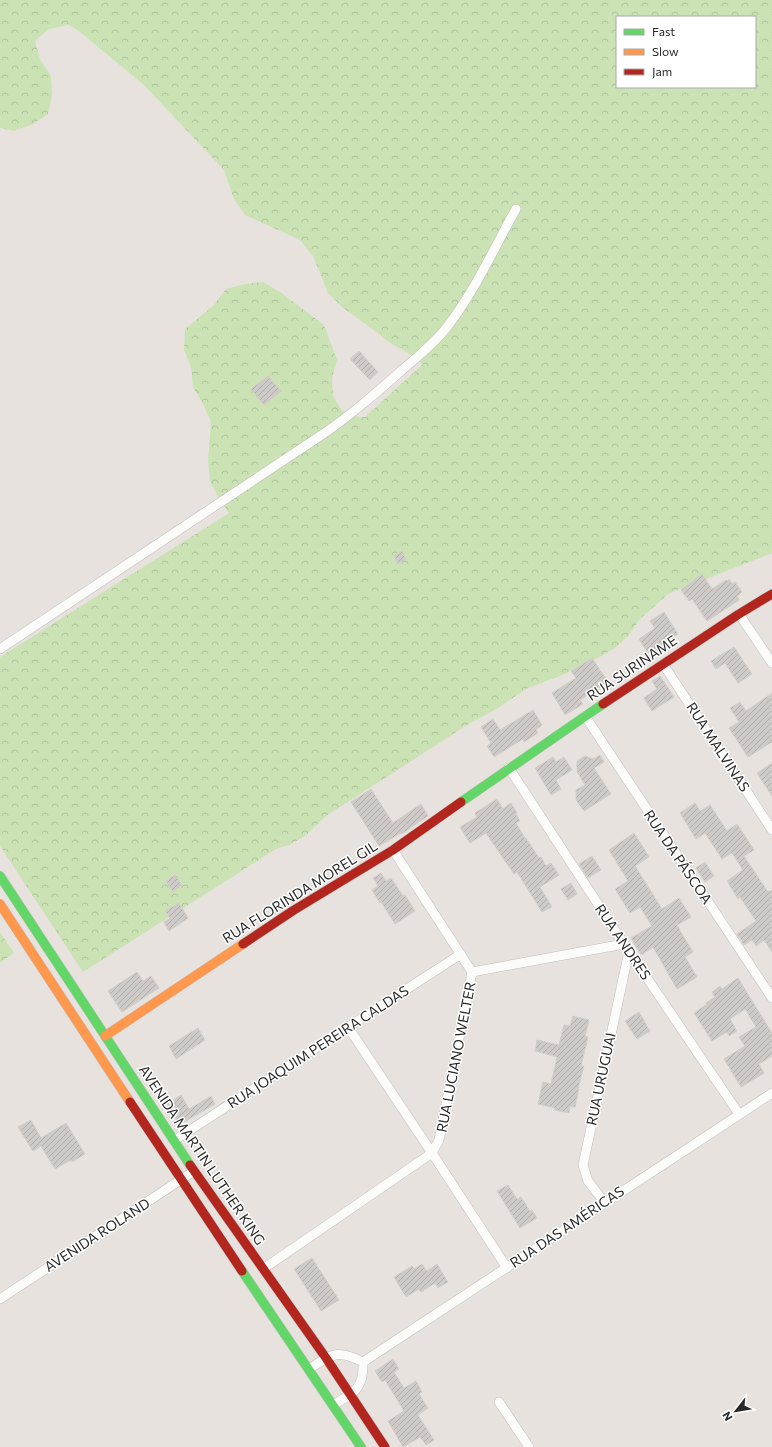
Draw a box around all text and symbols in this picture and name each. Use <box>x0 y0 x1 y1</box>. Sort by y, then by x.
legend <box>616 16 756 88</box>
text: Fast <box>652 24 675 38</box>
text: Slow <box>652 44 679 58</box>
text: Jam <box>652 64 672 79</box>
street label: RUA SURINAME <box>583 631 680 704</box>
street label: RUA MALVINAS <box>683 699 754 795</box>
street label: RUA DA PÁSCOA <box>641 807 716 907</box>
street label: RUA FLORINDA MOREL GIL <box>219 837 380 946</box>
street label: RUA ANDRES <box>592 901 655 983</box>
street label: RUA LUCIANO WELTER <box>433 980 478 1134</box>
street label: RUA JOAQUIM PEREIRA CALDAS <box>224 982 412 1112</box>
street label: RUA URUGUAI <box>582 1031 619 1127</box>
street label: AVENIDA MARTIN LUTHER KING <box>136 1061 269 1248</box>
street label: RUA DAS AMÉRICAS <box>506 1182 627 1271</box>
street label: AVENIDA ROLAND <box>41 1194 153 1275</box>
north arrow <box>716 1391 756 1431</box>
text: N <box>719 1410 735 1423</box>

